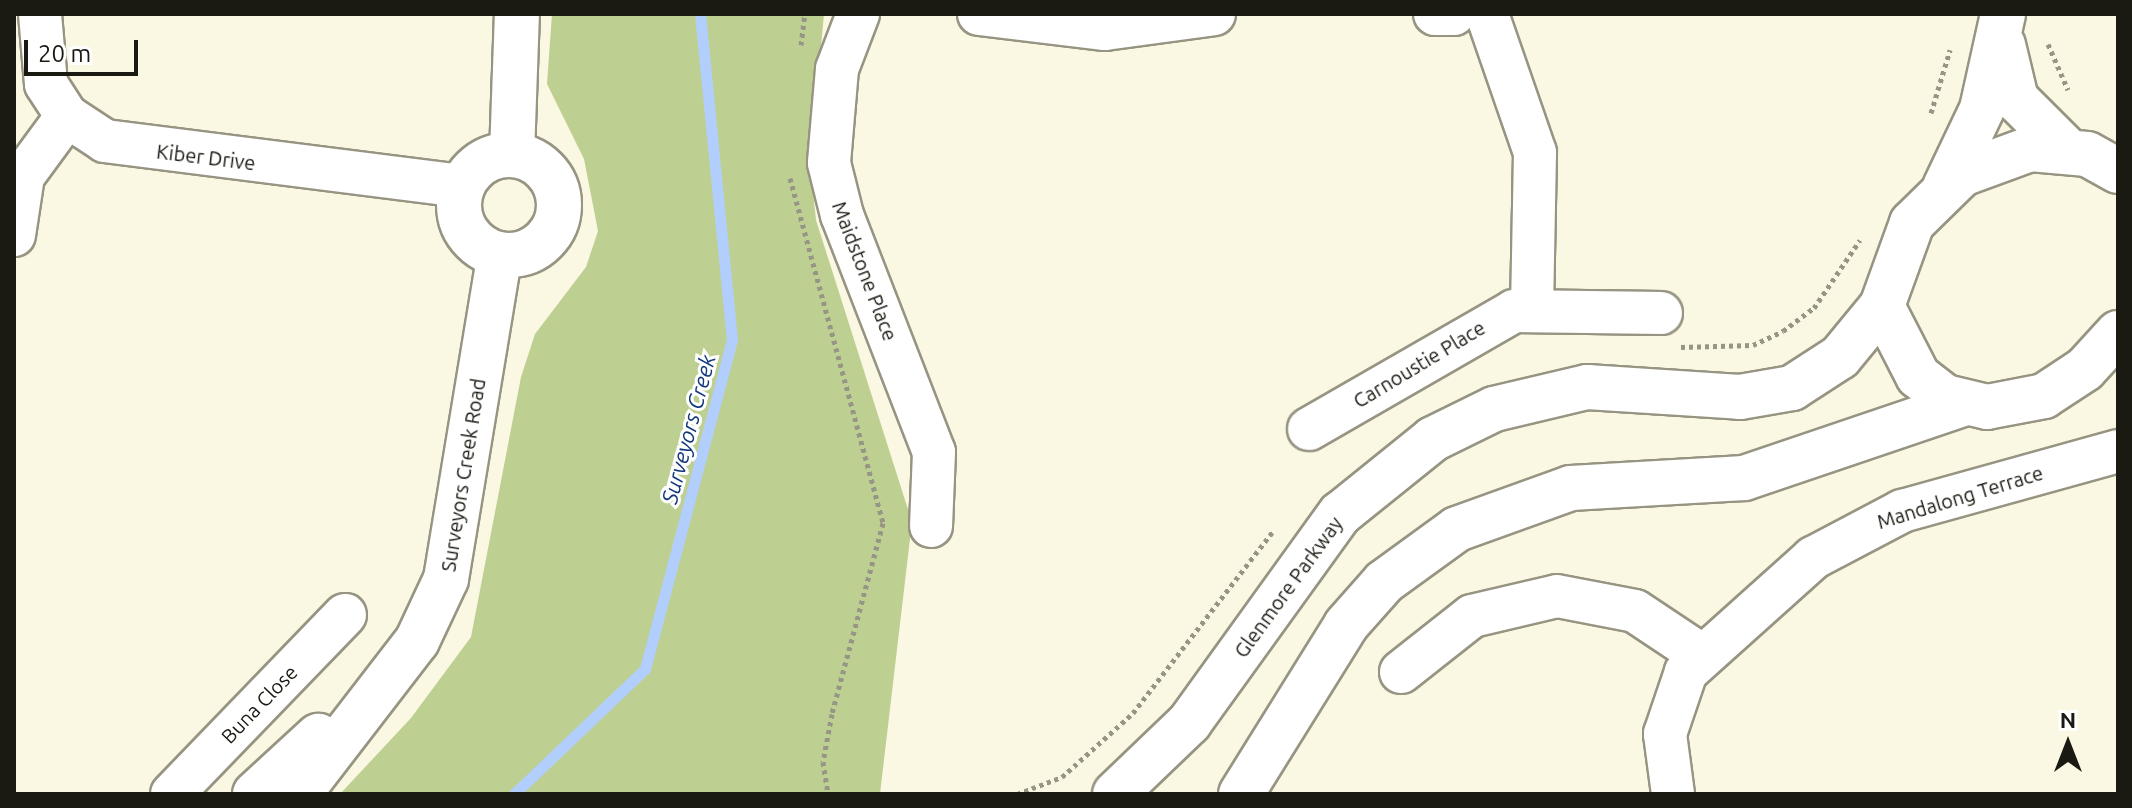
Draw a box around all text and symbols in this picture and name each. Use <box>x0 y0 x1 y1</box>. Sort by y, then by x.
scale bar <box>28 24 142 74</box>
text: 20 m <box>38 40 91 67</box>
street label: Kiber Drive <box>155 139 257 175</box>
street label: Maidstone Place <box>827 198 903 344</box>
street label: Carnoustie Place <box>1349 315 1489 413</box>
water label: Surveyors Creek <box>655 351 721 507</box>
street label: Surveyors Creek Road <box>436 377 490 573</box>
street label: Mandalong Terrace <box>1874 460 2046 534</box>
street label: Glenmore Parkway <box>1229 512 1347 662</box>
street label: Buna Close <box>216 660 302 748</box>
north arrow <box>2028 704 2108 784</box>
text: N <box>2060 707 2076 732</box>

